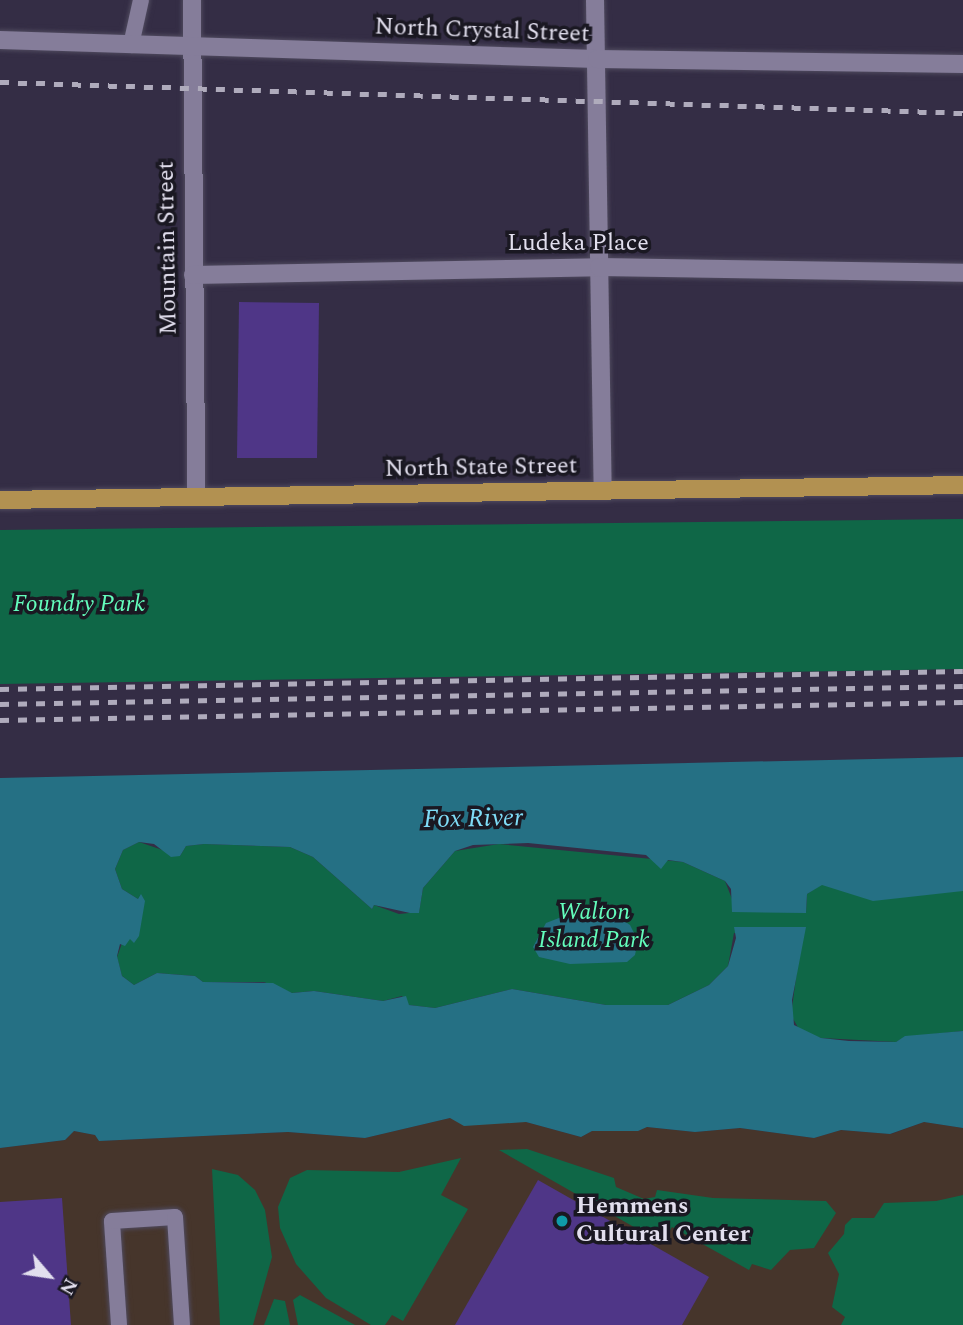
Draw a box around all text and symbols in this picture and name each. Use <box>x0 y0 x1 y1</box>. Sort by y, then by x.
street label: North Crystal Street <box>374 13 590 49</box>
street label: Mountain Street <box>152 161 184 335</box>
street label: Ludeka Place <box>507 230 649 258</box>
street label: North State Street <box>385 452 577 484</box>
park label: Foundry Park <box>13 591 145 619</box>
water label: Fox River <box>423 803 523 835</box>
park label: Walton Island Park <box>538 899 650 955</box>
place label: Hemmens Cultural Center <box>576 1193 750 1249</box>
marker: Hemmens Cultural Center <box>554 1213 570 1229</box>
north arrow <box>14 1241 84 1311</box>
text: N <box>51 1273 84 1300</box>

